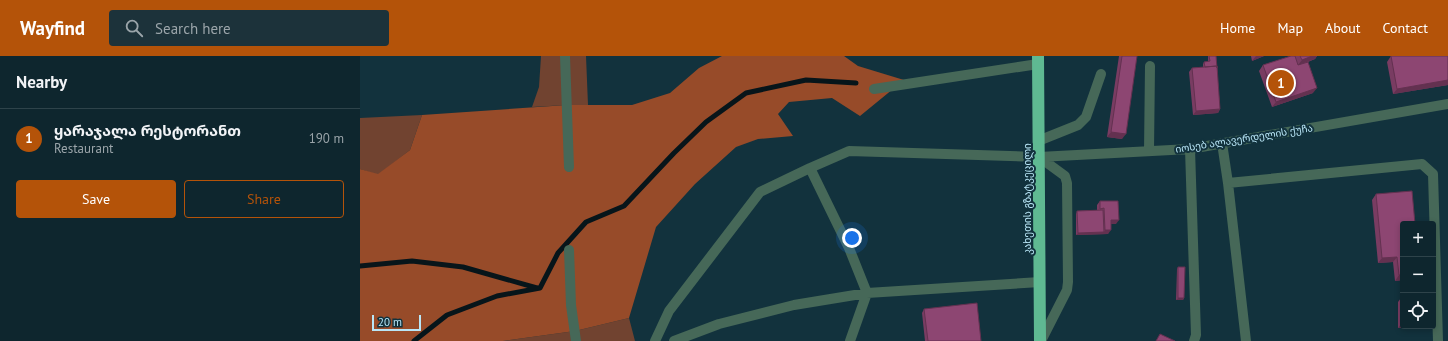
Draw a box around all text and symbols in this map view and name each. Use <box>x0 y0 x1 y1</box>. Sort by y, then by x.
search box <box>109 10 389 46</box>
text: Wayfind <box>20 16 85 40</box>
icon: search <box>123 17 145 39</box>
text: Search here <box>155 19 231 38</box>
text: Home <box>1220 19 1255 37</box>
text: Map <box>1277 19 1303 37</box>
text: About <box>1325 19 1361 37</box>
text: Contact <box>1383 19 1428 37</box>
pin: 1 <box>1268 68 1294 98</box>
text: Nearby <box>16 71 67 93</box>
text: ყარაჯალა რესტორანთ <box>54 121 241 140</box>
street label: იოსებ ალავერდელის ქუჩა <box>1174 121 1314 156</box>
text: 1 <box>25 130 33 147</box>
text: 190 m <box>309 130 344 147</box>
text: Restaurant <box>54 140 113 157</box>
street label: კახეთის გზატკეცილი <box>1021 143 1034 255</box>
button: Save <box>16 180 176 218</box>
button: Share <box>184 180 344 218</box>
map controls <box>1400 221 1436 329</box>
button: + <box>1400 221 1436 257</box>
your location <box>842 228 862 248</box>
button: − <box>1400 257 1436 293</box>
button: locate <box>1400 293 1436 329</box>
scale bar <box>372 313 421 332</box>
text: 20 m <box>378 315 402 329</box>

